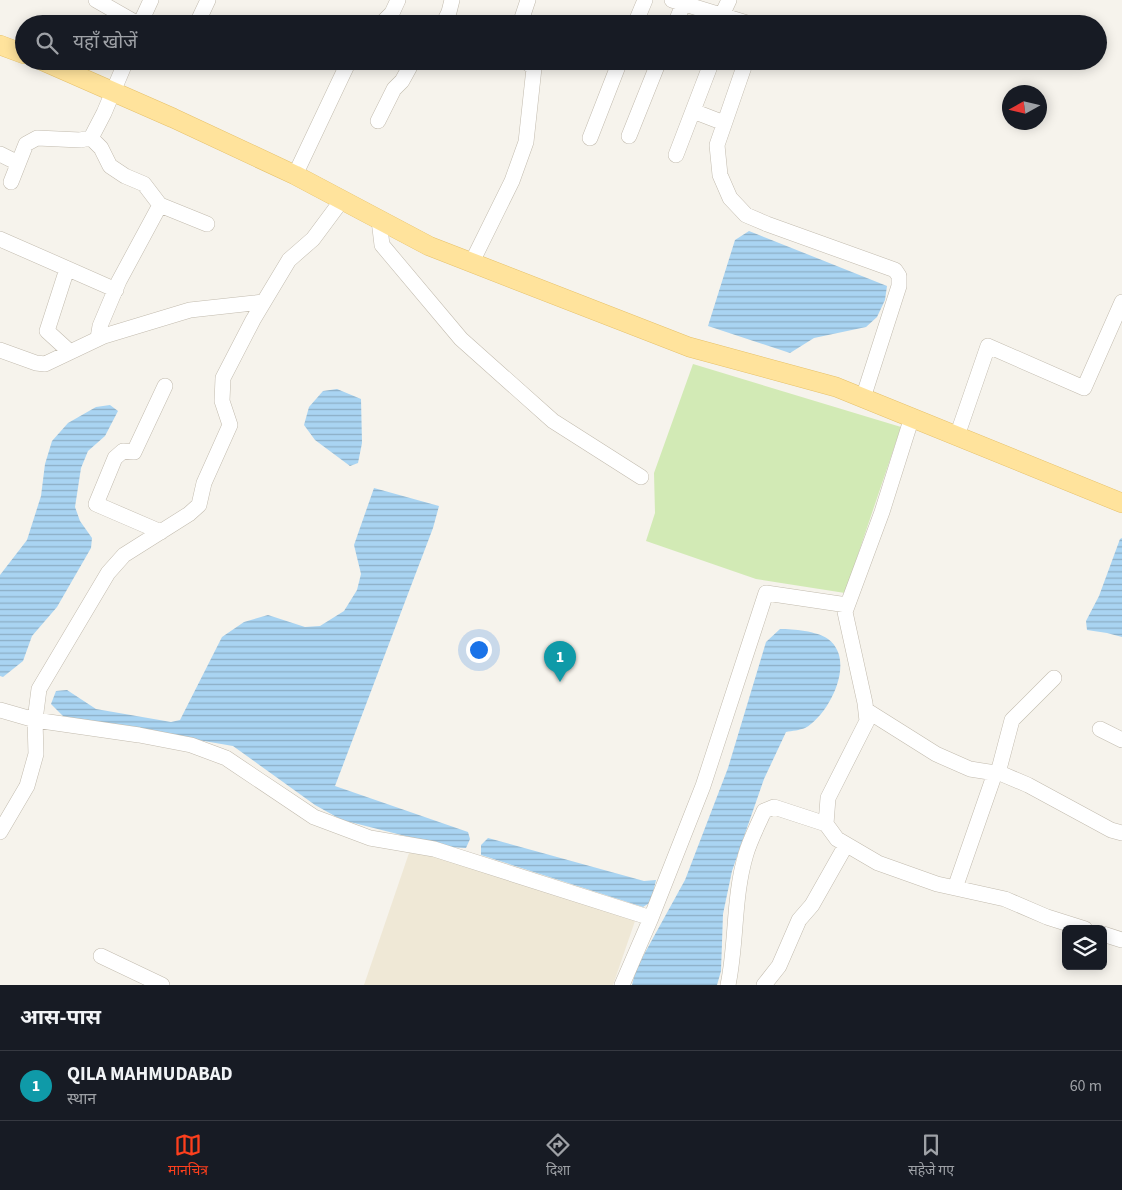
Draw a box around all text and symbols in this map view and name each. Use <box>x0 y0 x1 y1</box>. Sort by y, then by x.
search box <box>15 15 1107 70</box>
icon: search <box>33 29 61 57</box>
text: यहाँ खोजें <box>73 29 137 56</box>
north arrow <box>1002 85 1047 130</box>
your location <box>466 637 492 663</box>
pin: 1 <box>544 641 576 682</box>
map controls <box>1062 925 1107 970</box>
button: layers <box>1062 925 1107 970</box>
text: आस-पास <box>20 1002 101 1032</box>
text: QILA MAHMUDABAD <box>67 1061 233 1088</box>
text: 1 <box>32 1075 40 1097</box>
text: 60 m <box>1070 1075 1102 1097</box>
text: स्थान <box>67 1088 96 1110</box>
tab: मानचित्र <box>168 1131 208 1181</box>
tab: दिशा <box>544 1131 572 1181</box>
tab: सहेजे गए <box>908 1131 954 1181</box>

